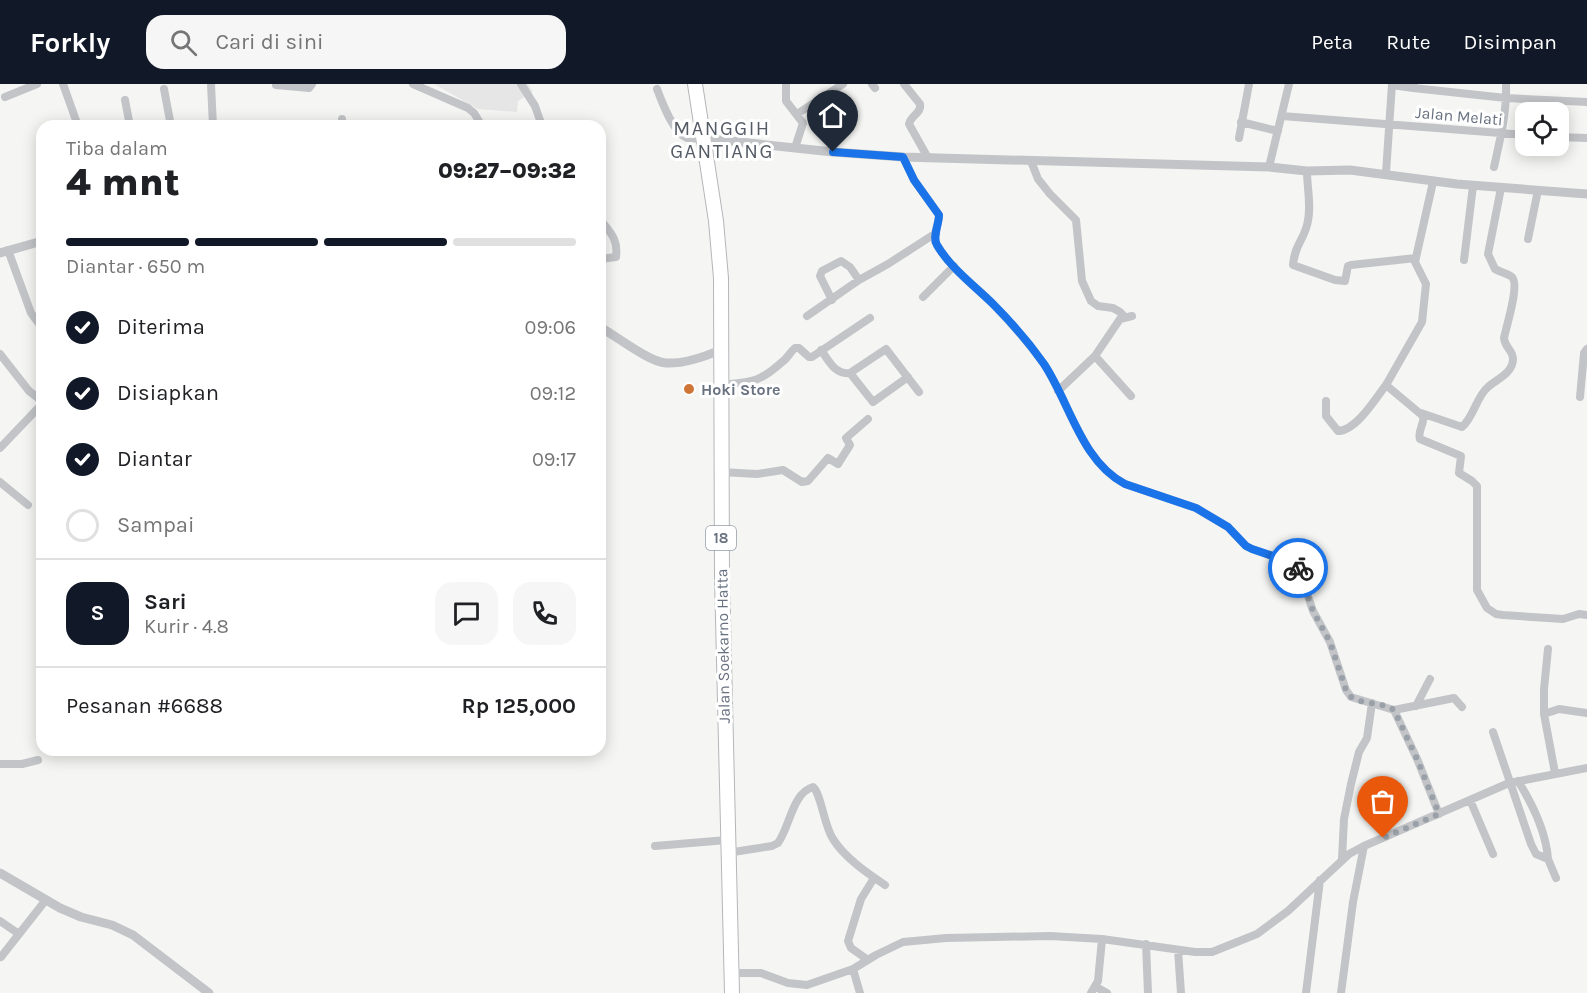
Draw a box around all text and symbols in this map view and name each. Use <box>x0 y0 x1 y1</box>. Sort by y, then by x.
search box <box>146 15 566 69</box>
text: Forkly <box>30 26 110 59</box>
icon: search <box>167 26 200 59</box>
text: Cari di sini <box>215 29 324 55</box>
text: Peta <box>1311 30 1353 54</box>
text: Rute <box>1386 30 1430 54</box>
text: Disimpan <box>1463 30 1557 54</box>
pin <box>807 90 858 152</box>
icon: home <box>816 99 849 132</box>
map controls <box>1515 102 1569 156</box>
button: locate <box>1515 102 1569 156</box>
street label: Jalan Melati <box>1414 103 1504 129</box>
district label: MANGGIH GANTIANG <box>670 117 774 163</box>
text: Tiba dalam <box>66 137 168 160</box>
text: 09:27–09:32 <box>438 158 576 184</box>
text: 4 mnt <box>66 159 180 205</box>
text: Diantar · 650 m <box>66 255 205 278</box>
icon: check <box>66 311 99 344</box>
text: Diterima <box>117 314 205 340</box>
text: 09:06 <box>525 316 576 339</box>
icon: check <box>66 377 99 410</box>
text: Disiapkan <box>117 380 219 406</box>
place label: Hoki Store <box>701 380 780 399</box>
text: 09:12 <box>530 382 576 405</box>
marker: Hoki Store <box>682 382 696 396</box>
icon: check <box>66 443 99 476</box>
text: Diantar <box>117 446 192 472</box>
text: 09:17 <box>532 448 576 471</box>
text: Sampai <box>117 512 195 538</box>
road number: 18 <box>706 526 736 550</box>
courier <box>1268 538 1328 598</box>
icon: bike <box>1282 552 1315 585</box>
street label: Jalan Soekarno Hatta <box>712 568 734 724</box>
button: chat <box>435 582 498 645</box>
button: phone <box>513 582 576 645</box>
text: Sari <box>144 589 187 615</box>
text: S <box>90 600 105 626</box>
text: Kurir · 4.8 <box>144 615 229 638</box>
text: Pesanan #6688 <box>66 693 223 719</box>
text: Rp 125,000 <box>462 693 576 719</box>
pin <box>1357 776 1408 838</box>
icon: bag <box>1366 785 1399 818</box>

